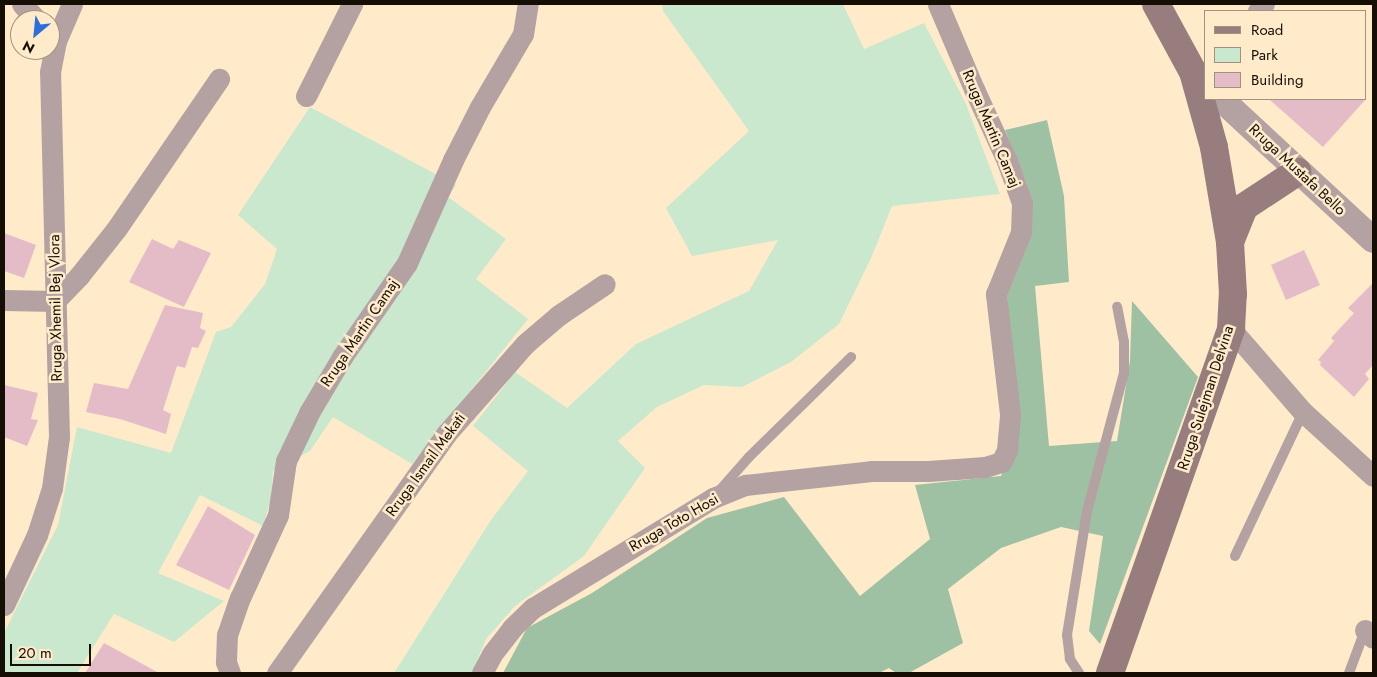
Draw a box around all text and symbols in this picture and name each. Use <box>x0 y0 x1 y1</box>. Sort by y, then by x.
north arrow <box>10 10 60 60</box>
legend <box>1204 10 1367 100</box>
text: Road <box>1251 19 1283 41</box>
text: N <box>19 36 38 59</box>
text: Park <box>1251 44 1278 66</box>
street label: Rruga Martin Camaj <box>958 67 1024 191</box>
text: Building <box>1251 69 1303 91</box>
street label: Rruga Mustafa Bello <box>1245 121 1349 219</box>
street label: Rruga Xhemil Bej Vlora <box>46 234 66 382</box>
street label: Rruga Martin Camaj <box>317 276 403 390</box>
street label: Rruga Sulejman Delvina <box>1174 323 1238 473</box>
street label: Rruga Ismail Mekati <box>382 410 470 520</box>
street label: Rruga Toto Hosi <box>626 490 722 556</box>
scale bar <box>12 634 94 666</box>
text: 20 m <box>18 642 52 664</box>

